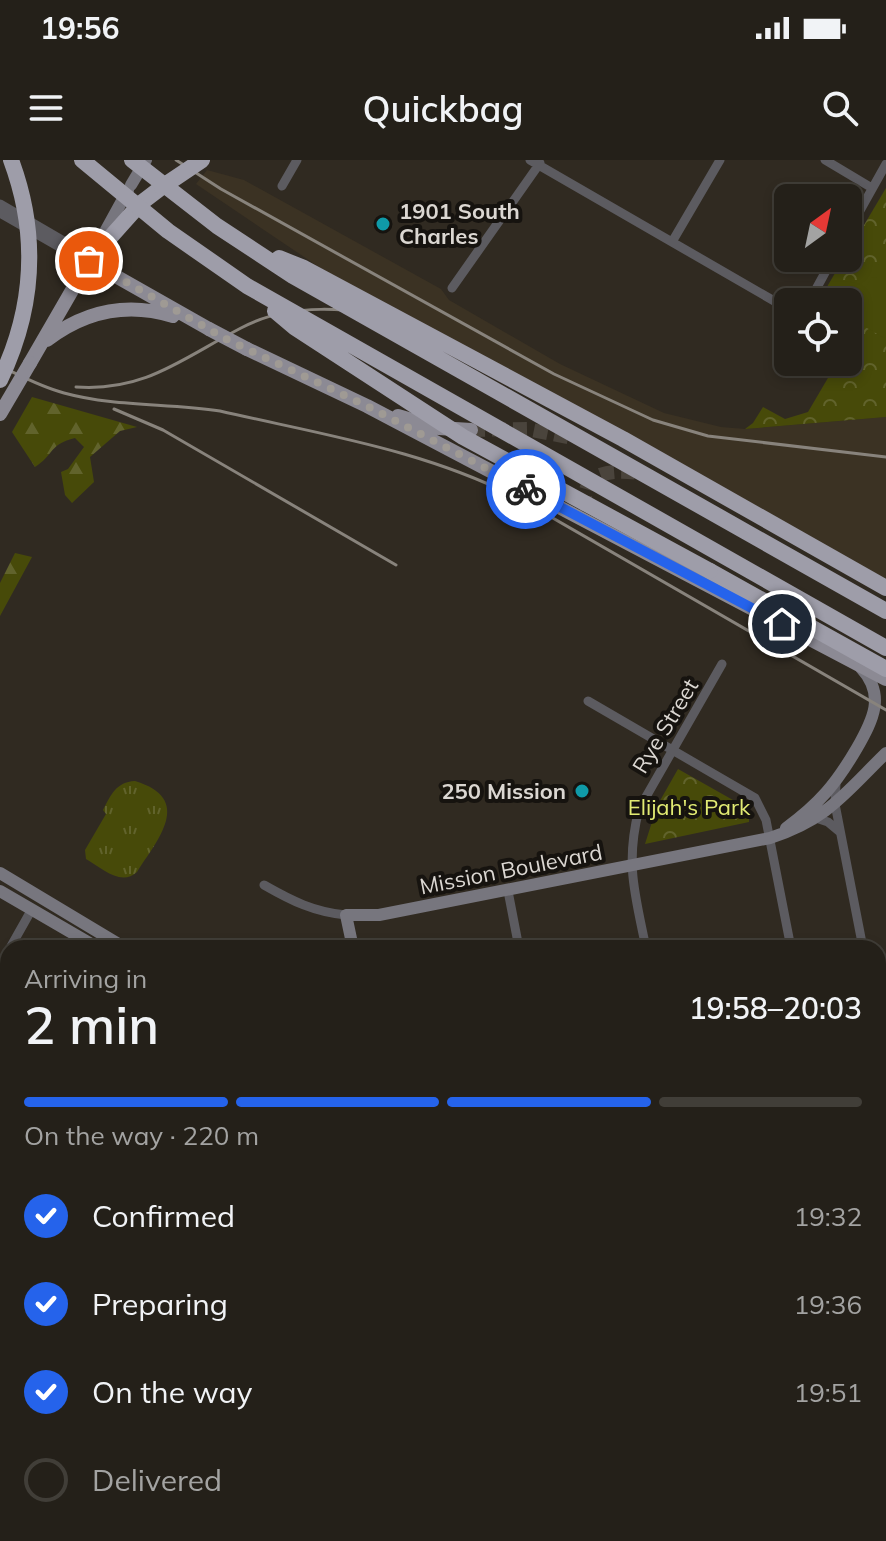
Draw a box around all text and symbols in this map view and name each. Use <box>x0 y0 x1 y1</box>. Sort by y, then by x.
text: 19:56 <box>40 9 119 47</box>
icon: menu <box>24 86 68 130</box>
text: Quickbag <box>362 86 524 131</box>
icon: search <box>818 86 862 130</box>
north arrow <box>774 184 862 272</box>
map controls <box>774 184 862 376</box>
place label: 1901 South Charles <box>399 197 520 250</box>
marker: 1901 South Charles <box>374 215 392 233</box>
pin <box>55 227 123 295</box>
icon: bag <box>67 239 111 283</box>
button: locate <box>774 288 862 376</box>
courier <box>486 449 566 529</box>
icon: bike <box>504 467 548 511</box>
pin <box>748 590 816 658</box>
icon: home <box>760 602 804 646</box>
street label: Rye Street <box>626 673 704 778</box>
place label: 250 Mission <box>441 777 566 805</box>
marker: 250 Mission <box>573 782 591 800</box>
park label: Elijah's Park <box>628 793 751 821</box>
street label: Mission Boulevard <box>417 838 605 900</box>
text: Arriving in <box>24 962 147 995</box>
text: 19:58–20:03 <box>689 989 862 1027</box>
text: 2 min <box>24 992 159 1057</box>
text: On the way · 220 m <box>24 1119 259 1152</box>
icon: check <box>24 1194 68 1238</box>
text: Confirmed <box>92 1197 235 1235</box>
text: 19:32 <box>794 1200 862 1233</box>
icon: check <box>24 1282 68 1326</box>
text: Preparing <box>92 1285 228 1323</box>
text: 19:36 <box>794 1288 862 1321</box>
icon: check <box>24 1370 68 1414</box>
text: On the way <box>92 1373 252 1411</box>
text: 19:51 <box>794 1376 862 1409</box>
text: Delivered <box>92 1461 222 1499</box>

